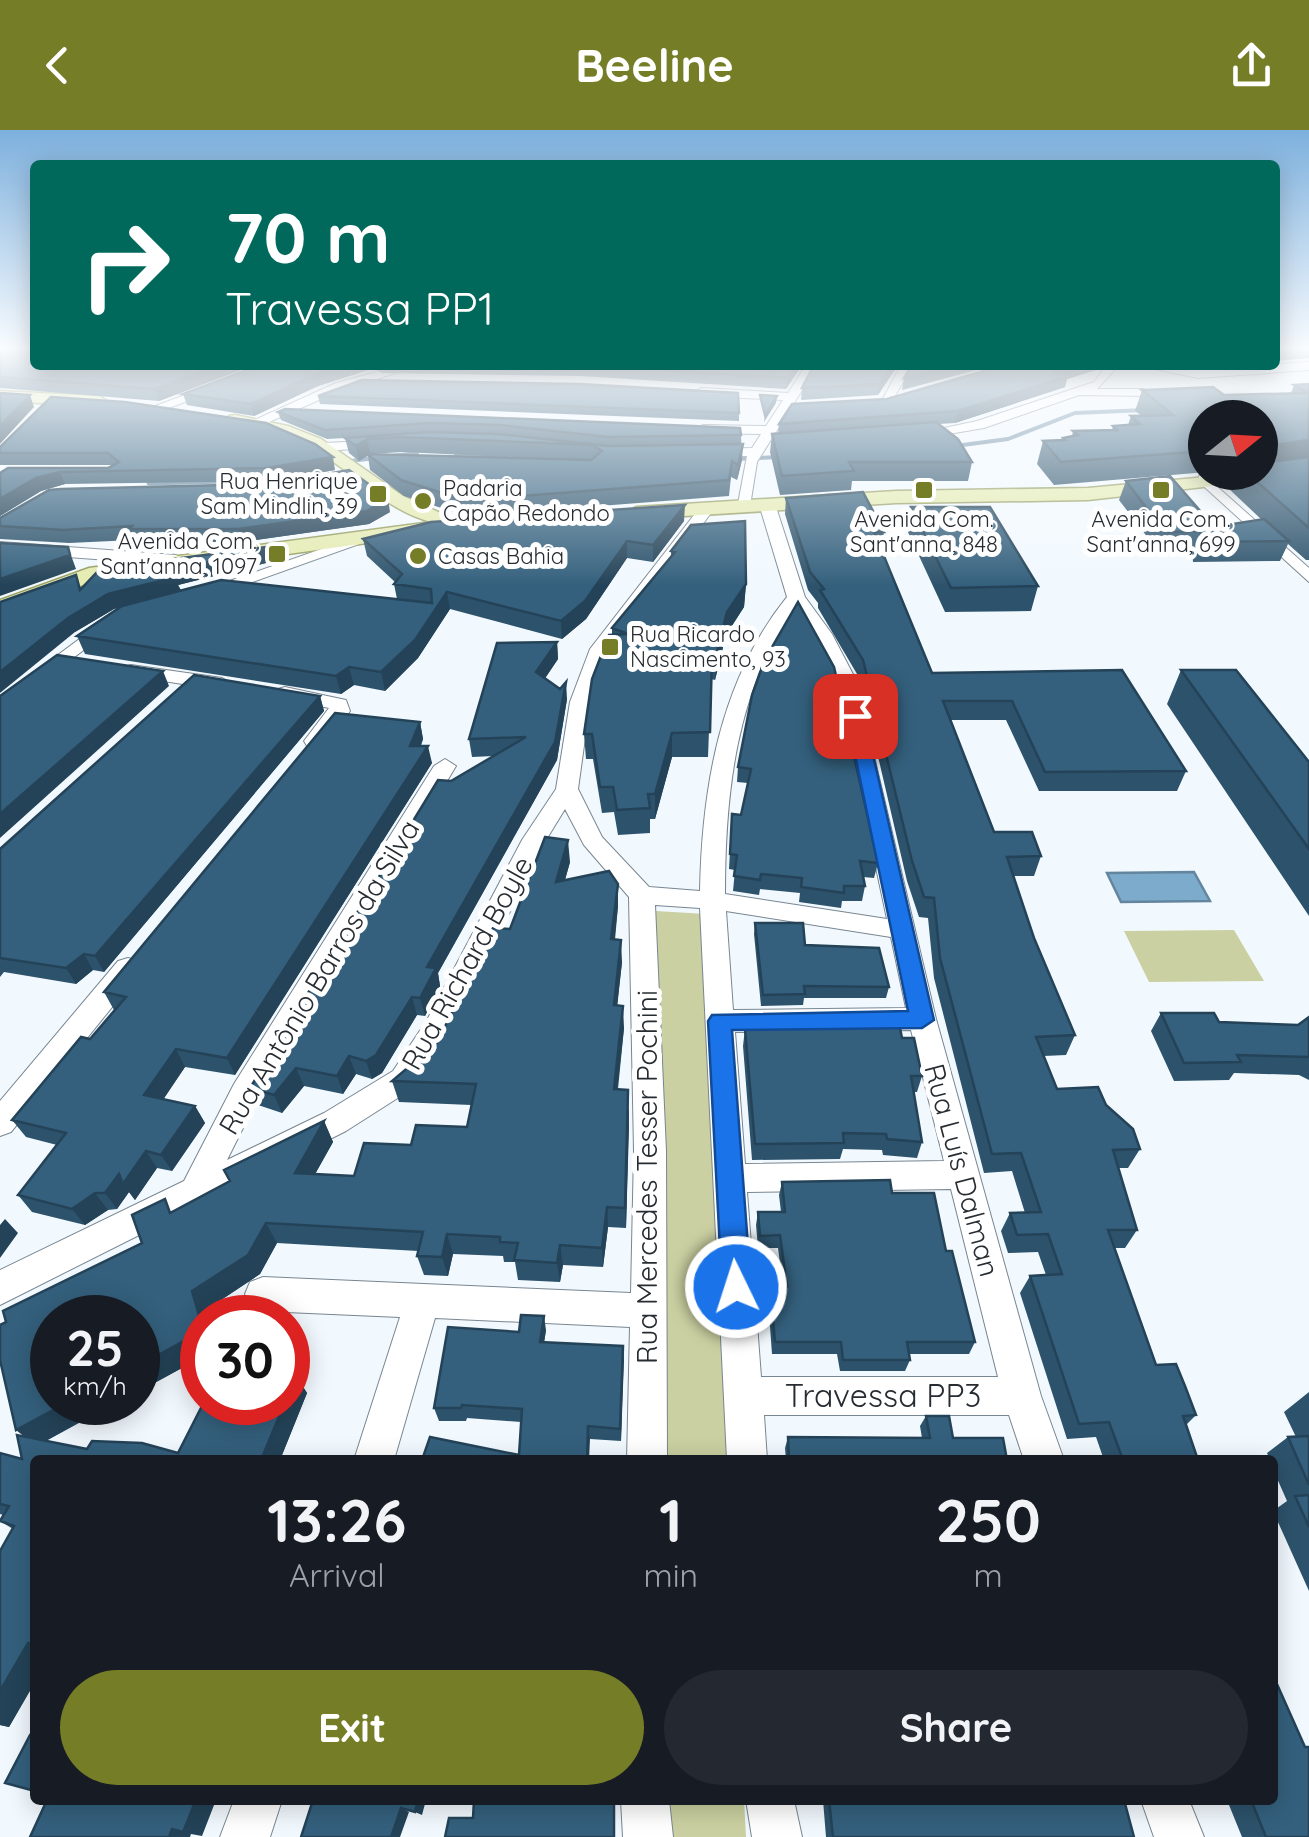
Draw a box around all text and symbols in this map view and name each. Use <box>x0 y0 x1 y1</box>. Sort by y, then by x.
text: Beeline <box>575 37 734 93</box>
icon: back <box>30 38 85 93</box>
icon: share <box>1224 38 1279 93</box>
text: 70 m <box>225 193 391 281</box>
icon: right <box>60 200 190 330</box>
text: Travessa PP1 <box>225 280 494 336</box>
north arrow <box>1188 400 1278 490</box>
map controls <box>1188 400 1278 490</box>
place label: Rua Henrique Sam Mindlin, 39 <box>201 467 358 520</box>
place label: Padaria Capão Redondo <box>443 474 610 527</box>
marker: Avenida Com. Sant'anna, 848 <box>913 479 935 501</box>
marker: Avenida Com. Sant'anna, 699 <box>1150 479 1172 501</box>
marker: Rua Henrique Sam Mindlin, 39 <box>367 483 389 505</box>
marker: Padaria Capão Redondo <box>412 490 434 512</box>
place label: Avenida Com. Sant'anna, 848 <box>850 505 998 558</box>
place label: Avenida Com. Sant'anna, 699 <box>1087 505 1235 558</box>
place label: Avenida Com. Sant'anna, 1097 <box>100 527 257 580</box>
place label: Casas Bahia <box>438 542 564 570</box>
marker: Avenida Com. Sant'anna, 1097 <box>266 543 288 565</box>
marker: Casas Bahia <box>407 545 429 567</box>
place label: Rua Ricardo Nascimento, 93 <box>630 620 786 673</box>
marker: Rua Ricardo Nascimento, 93 <box>599 636 621 658</box>
pin <box>813 674 898 759</box>
icon: arrive <box>828 689 883 744</box>
street label: Rua Antônio Barros da Silva <box>211 813 427 1141</box>
street label: Rua Richard Boyle <box>393 850 540 1076</box>
street label: Rua Mercedes Tesser Pochini <box>629 990 664 1364</box>
street label: Rua Luís Dalman <box>917 1060 1008 1280</box>
position arrow <box>684 1235 788 1339</box>
speed limit sign: 30 <box>180 1295 310 1425</box>
text: 25 <box>66 1316 124 1379</box>
text: km/h <box>63 1370 127 1401</box>
street label: Travessa PP3 <box>785 1375 981 1415</box>
text: 13:26 <box>267 1482 406 1557</box>
text: 1 <box>659 1482 683 1557</box>
text: 250 <box>935 1482 1041 1557</box>
text: Arrival <box>289 1555 385 1595</box>
text: min <box>644 1555 698 1595</box>
text: m <box>973 1555 1003 1595</box>
button: Exit <box>60 1670 644 1785</box>
button: Share <box>664 1670 1248 1785</box>

